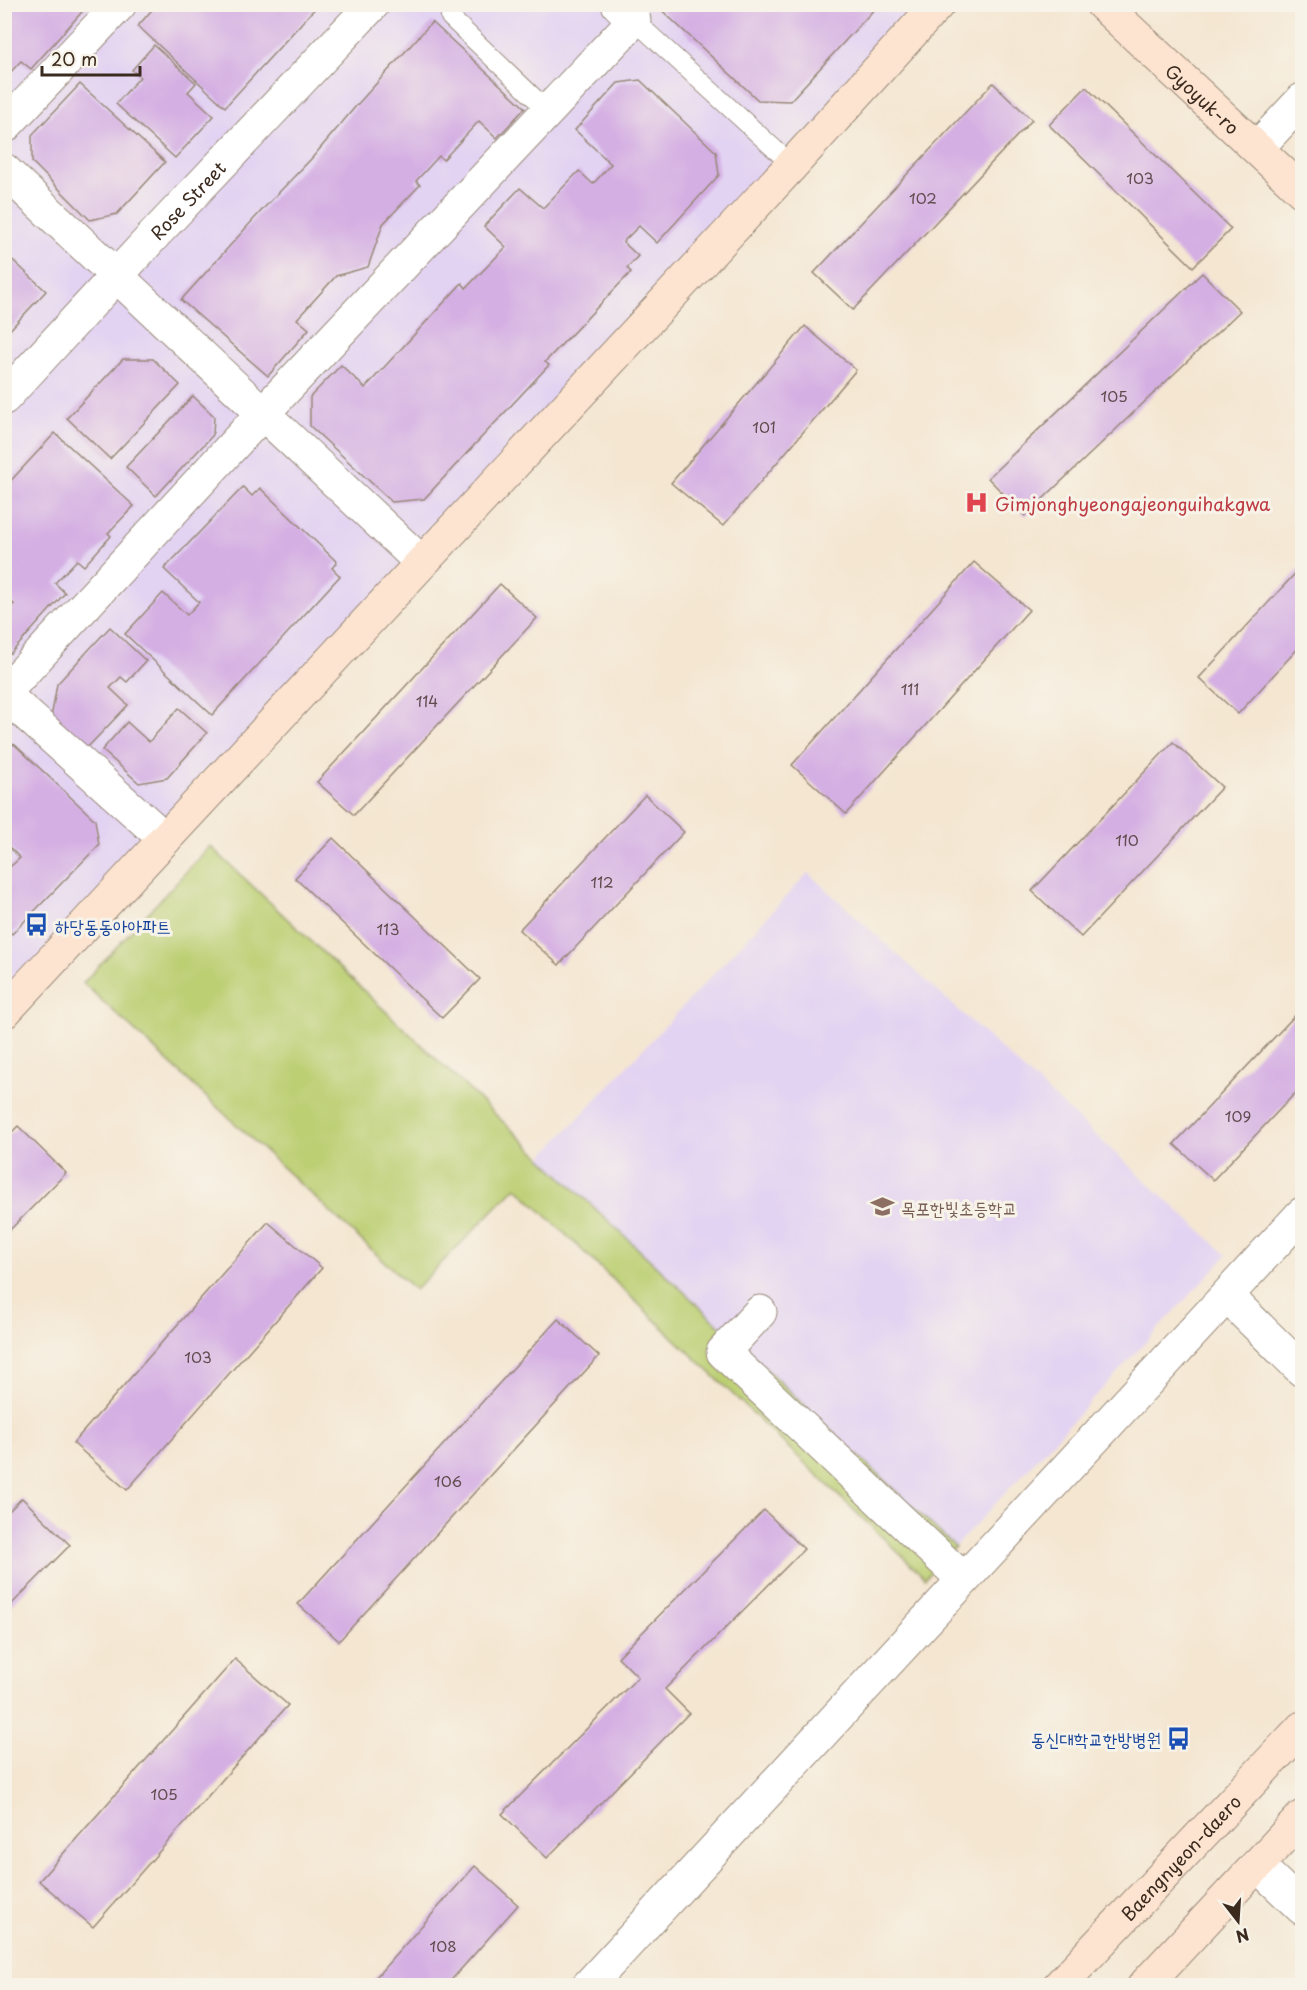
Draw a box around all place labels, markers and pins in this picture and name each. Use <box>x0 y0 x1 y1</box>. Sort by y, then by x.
hospital icon: Gimjonghyeongajeonguihakgwa <box>964 490 990 516</box>
place label: Gimjonghyeongajeonguihakgwa <box>995 490 1271 517</box>
bus stop icon: 하당동동아아파트 <box>24 912 50 938</box>
place label: 하당동동아아파트 <box>55 912 171 939</box>
school or university icon: 목포한빛초등학교 <box>870 1194 896 1220</box>
place label: 목포한빛초등학교 <box>901 1194 1017 1221</box>
place label: 동신대학교한방병원 <box>1031 1725 1161 1752</box>
bus stop icon: 동신대학교한방병원 <box>1166 1725 1192 1751</box>

